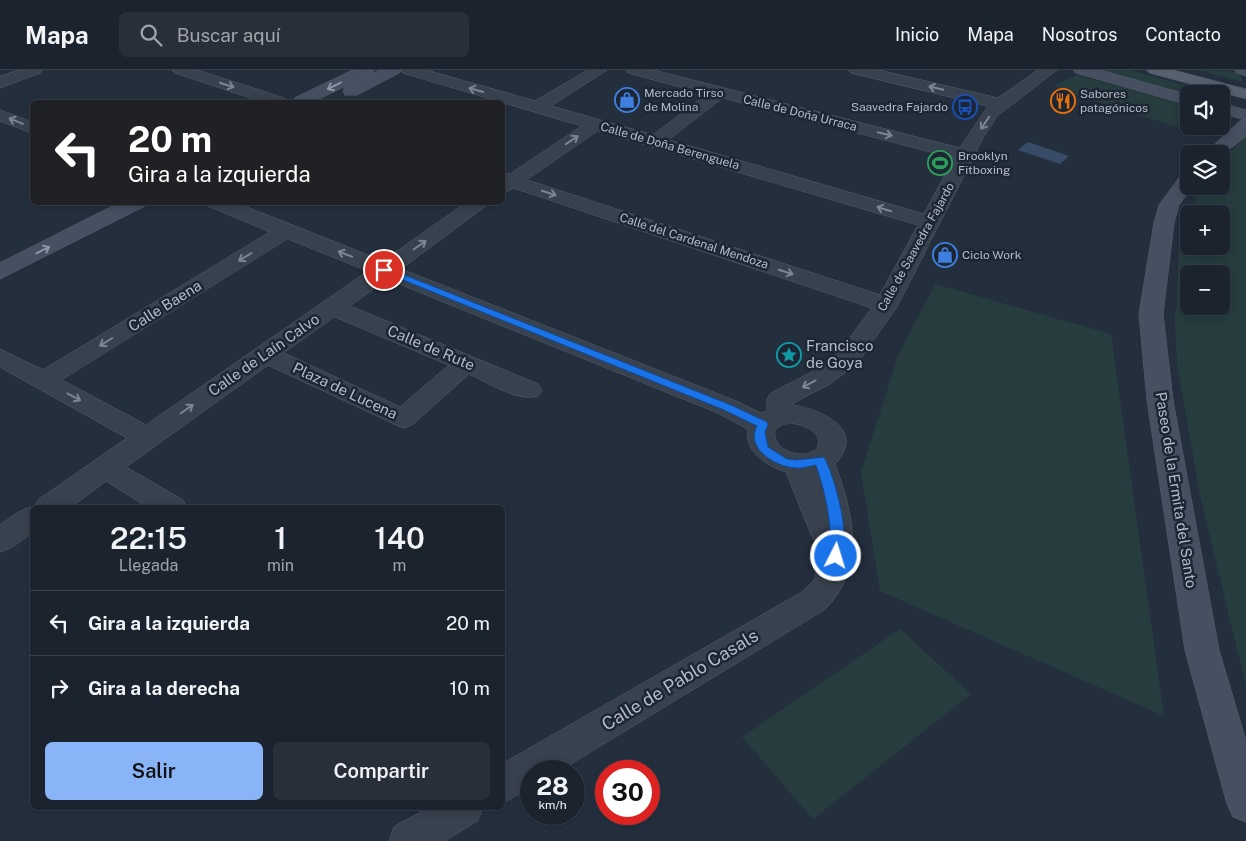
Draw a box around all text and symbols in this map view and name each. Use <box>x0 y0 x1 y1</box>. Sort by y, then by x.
search box <box>119 12 469 57</box>
text: Mapa <box>25 21 89 49</box>
icon: search <box>137 21 165 49</box>
text: Buscar aquí <box>177 24 280 46</box>
text: Inicio <box>895 24 939 45</box>
text: Mapa <box>967 24 1014 45</box>
text: Nosotros <box>1042 24 1117 45</box>
text: Contacto <box>1145 24 1221 45</box>
one-way arrow <box>218 81 234 91</box>
one-way arrow <box>326 81 341 91</box>
one-way arrow <box>929 83 945 92</box>
one-way arrow <box>469 84 485 94</box>
map controls <box>1180 85 1230 315</box>
button: sound <box>1180 85 1230 135</box>
place label: Mercado Tirso de Molina <box>644 86 724 114</box>
shop icon: Mercado Tirso de Molina <box>614 87 640 113</box>
place label: Sabores patagónicos <box>1080 87 1148 115</box>
restaurant icon: Sabores patagónicos <box>1050 88 1076 114</box>
street label: Calle de Doña Urraca <box>742 92 858 134</box>
bus stop icon: Saavedra Fajardo <box>952 94 978 120</box>
place label: Saavedra Fajardo <box>851 100 948 114</box>
one-way arrow <box>980 115 990 129</box>
one-way arrow <box>9 116 24 126</box>
text: 20 m <box>128 119 212 160</box>
street label: Calle de Doña Berenguela <box>599 119 741 173</box>
icon: left <box>45 120 110 185</box>
one-way arrow <box>876 130 892 139</box>
one-way arrow <box>564 135 578 145</box>
button: layers <box>1180 145 1230 195</box>
place label: Brooklyn Fitboxing <box>958 149 1011 177</box>
sports icon: Brooklyn Fitboxing <box>927 150 953 176</box>
text: Gira a la izquierda <box>128 161 311 187</box>
street label: Calle de Saavedra Fajardo <box>875 180 957 314</box>
one-way arrow <box>540 189 556 199</box>
one-way arrow <box>877 203 893 213</box>
button: + <box>1180 205 1230 255</box>
street label: Calle del Cardenal Mendoza <box>618 210 770 272</box>
one-way arrow <box>412 240 426 250</box>
shop icon: Ciclo Work <box>932 242 958 268</box>
one-way arrow <box>36 245 51 255</box>
place label: Ciclo Work <box>962 248 1022 262</box>
one-way arrow <box>338 249 353 258</box>
pin <box>363 249 405 291</box>
one-way arrow <box>238 252 252 262</box>
icon: arrive <box>370 256 398 284</box>
button: − <box>1180 265 1230 315</box>
one-way arrow <box>778 268 793 277</box>
street label: Calle Baena <box>125 276 204 335</box>
street label: Calle de Laín Calvo <box>205 310 322 399</box>
street label: Calle de Rute <box>385 322 477 373</box>
one-way arrow <box>100 337 114 347</box>
place label: Francisco de Goya <box>806 337 873 371</box>
place icon: Francisco de Goya <box>776 342 802 368</box>
street label: Plaza de Lucena <box>290 359 400 422</box>
one-way arrow <box>802 379 817 389</box>
street label: Paseo de la Ermita del Santo <box>1153 391 1200 589</box>
one-way arrow <box>66 393 80 403</box>
one-way arrow <box>179 404 193 414</box>
text: 22:15 <box>110 520 187 556</box>
text: 1 <box>274 520 287 556</box>
text: 140 <box>374 520 425 556</box>
position arrow <box>809 529 861 581</box>
text: Llegada <box>119 556 178 575</box>
text: min <box>267 556 294 575</box>
text: m <box>393 556 406 575</box>
icon: left <box>45 609 73 637</box>
text: Gira a la izquierda <box>88 612 250 634</box>
text: 20 m <box>446 612 490 634</box>
street label: Calle de Pablo Casals <box>598 625 762 735</box>
icon: right <box>45 674 73 702</box>
text: Gira a la derecha <box>88 677 240 699</box>
text: 10 m <box>450 677 490 699</box>
button: Salir <box>45 742 263 800</box>
button: Compartir <box>273 742 490 800</box>
speed limit sign: 30 <box>595 760 660 825</box>
text: 28 <box>536 771 569 801</box>
text: km/h <box>538 798 567 812</box>

